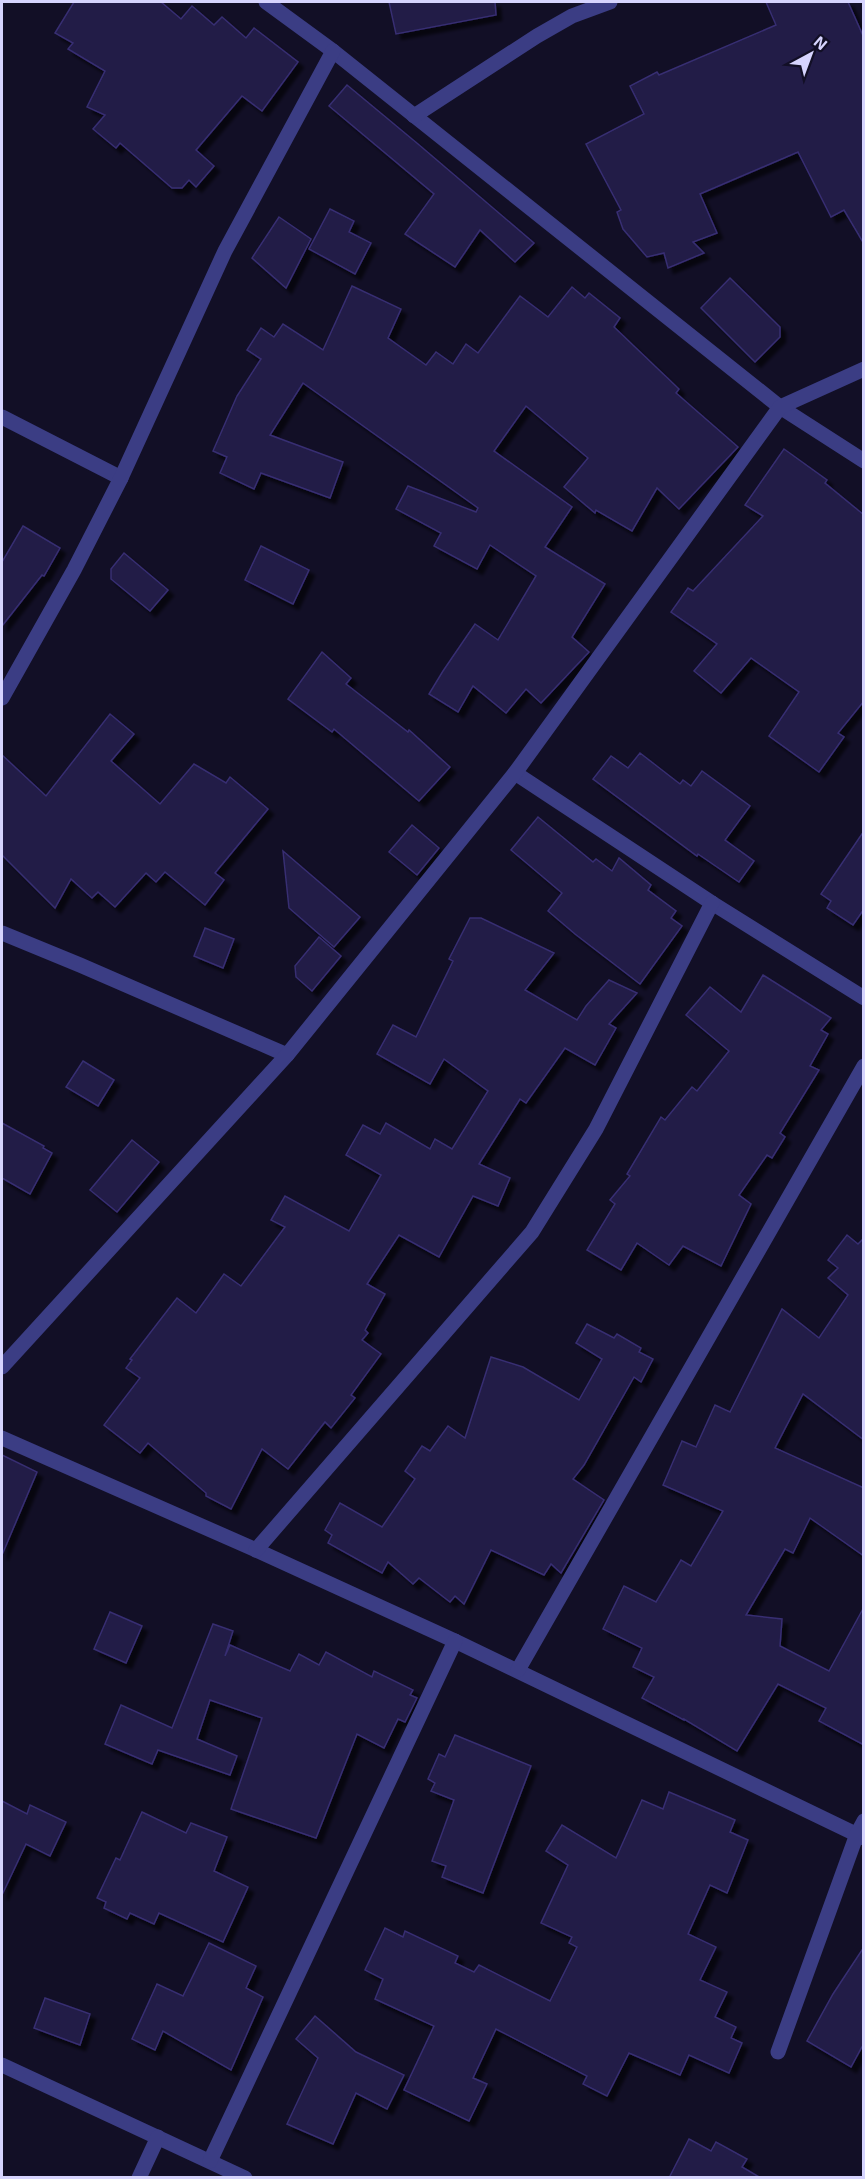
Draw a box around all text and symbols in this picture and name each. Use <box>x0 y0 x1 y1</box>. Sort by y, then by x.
north arrow <box>781 24 841 84</box>
text: N <box>811 31 832 53</box>

